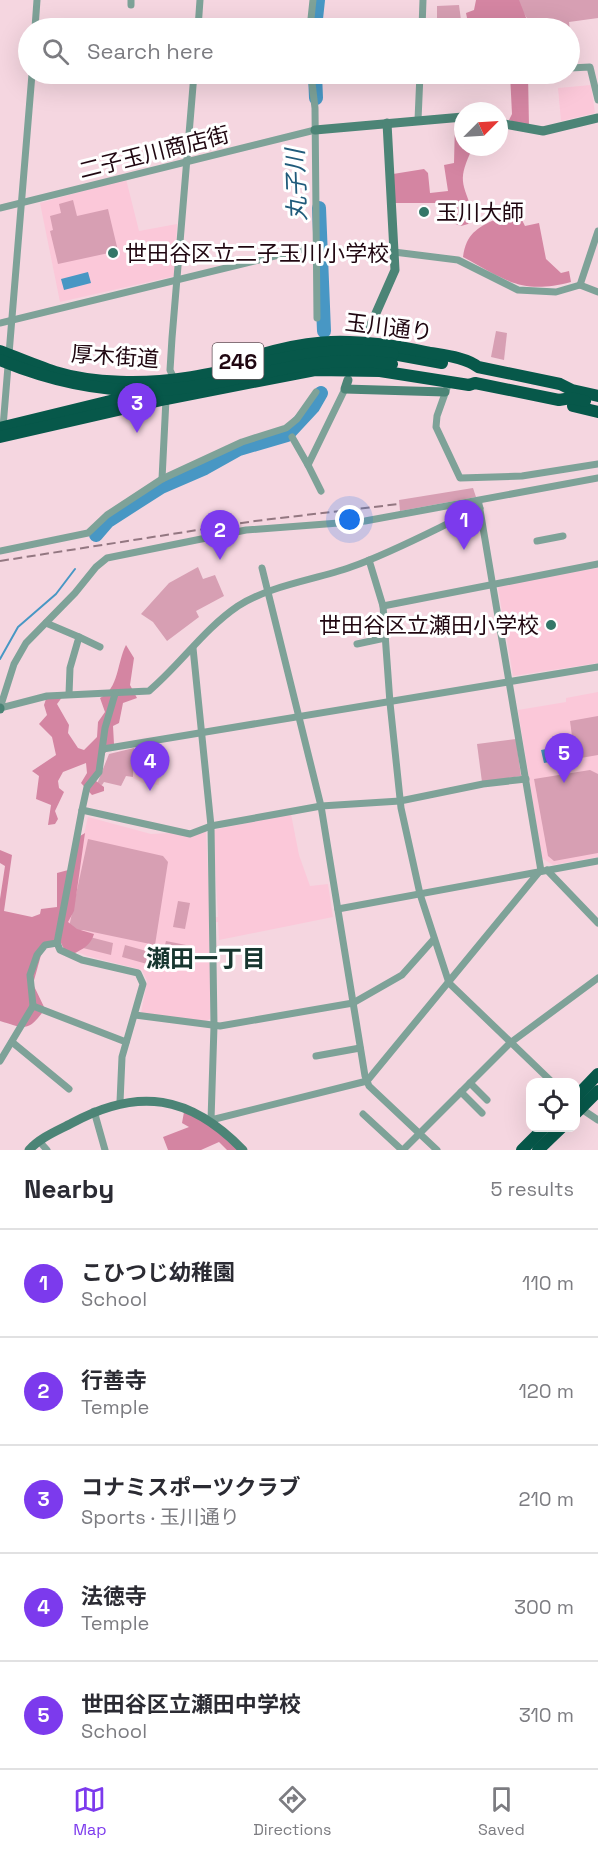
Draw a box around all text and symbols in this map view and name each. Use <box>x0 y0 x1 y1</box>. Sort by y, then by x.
search box <box>18 18 580 84</box>
icon: search <box>39 35 72 68</box>
text: Search here <box>87 37 214 65</box>
north arrow <box>454 102 508 156</box>
street label: 二子玉川商店街 <box>76 120 232 184</box>
water label: 丸子川 <box>279 145 313 222</box>
place label: 玉川大師 <box>436 198 524 226</box>
marker: 玉川大師 <box>417 205 431 219</box>
place label: 世田谷区立二子玉川小学校 <box>125 239 389 267</box>
marker: 世田谷区立二子玉川小学校 <box>106 246 120 260</box>
street label: 玉川通り <box>344 308 434 346</box>
street label: 厚木街道 <box>70 339 160 373</box>
road number: 246 <box>212 343 264 379</box>
pin: 3 <box>118 384 156 433</box>
pin: 1 <box>444 500 484 550</box>
your location <box>335 505 364 534</box>
pin: 2 <box>200 510 240 560</box>
place label: 世田谷区立瀬田小学校 <box>319 611 539 639</box>
marker: 世田谷区立瀬田小学校 <box>544 618 558 632</box>
pin: 5 <box>544 734 584 783</box>
pin: 4 <box>130 742 170 791</box>
district label: 瀬田一丁目 <box>146 943 266 974</box>
map controls <box>526 1078 580 1132</box>
button: locate <box>526 1078 580 1132</box>
text: Nearby <box>24 1172 114 1206</box>
text: 5 results <box>490 1176 574 1202</box>
text: こひつじ幼稚園 <box>81 1258 235 1286</box>
text: 1 <box>39 1270 48 1296</box>
text: 110 m <box>522 1270 574 1296</box>
text: School <box>81 1286 147 1312</box>
text: 行善寺 <box>81 1366 147 1394</box>
text: 2 <box>38 1378 49 1404</box>
text: 120 m <box>518 1378 574 1404</box>
text: Temple <box>81 1394 149 1420</box>
text: コナミスポーツクラブ <box>81 1473 301 1501</box>
text: 3 <box>37 1486 50 1512</box>
text: 210 m <box>518 1486 574 1512</box>
text: Sports · 玉川通り <box>81 1504 240 1530</box>
text: 法徳寺 <box>81 1582 147 1610</box>
text: 4 <box>37 1594 50 1620</box>
text: 300 m <box>514 1594 574 1620</box>
text: Temple <box>81 1610 149 1636</box>
text: 世田谷区立瀬田中学校 <box>81 1690 301 1718</box>
text: 5 <box>38 1702 50 1728</box>
text: 310 m <box>519 1702 574 1728</box>
text: School <box>81 1718 147 1744</box>
tab: Map <box>73 1783 107 1840</box>
tab: Directions <box>253 1783 332 1840</box>
tab: Saved <box>478 1783 525 1840</box>

